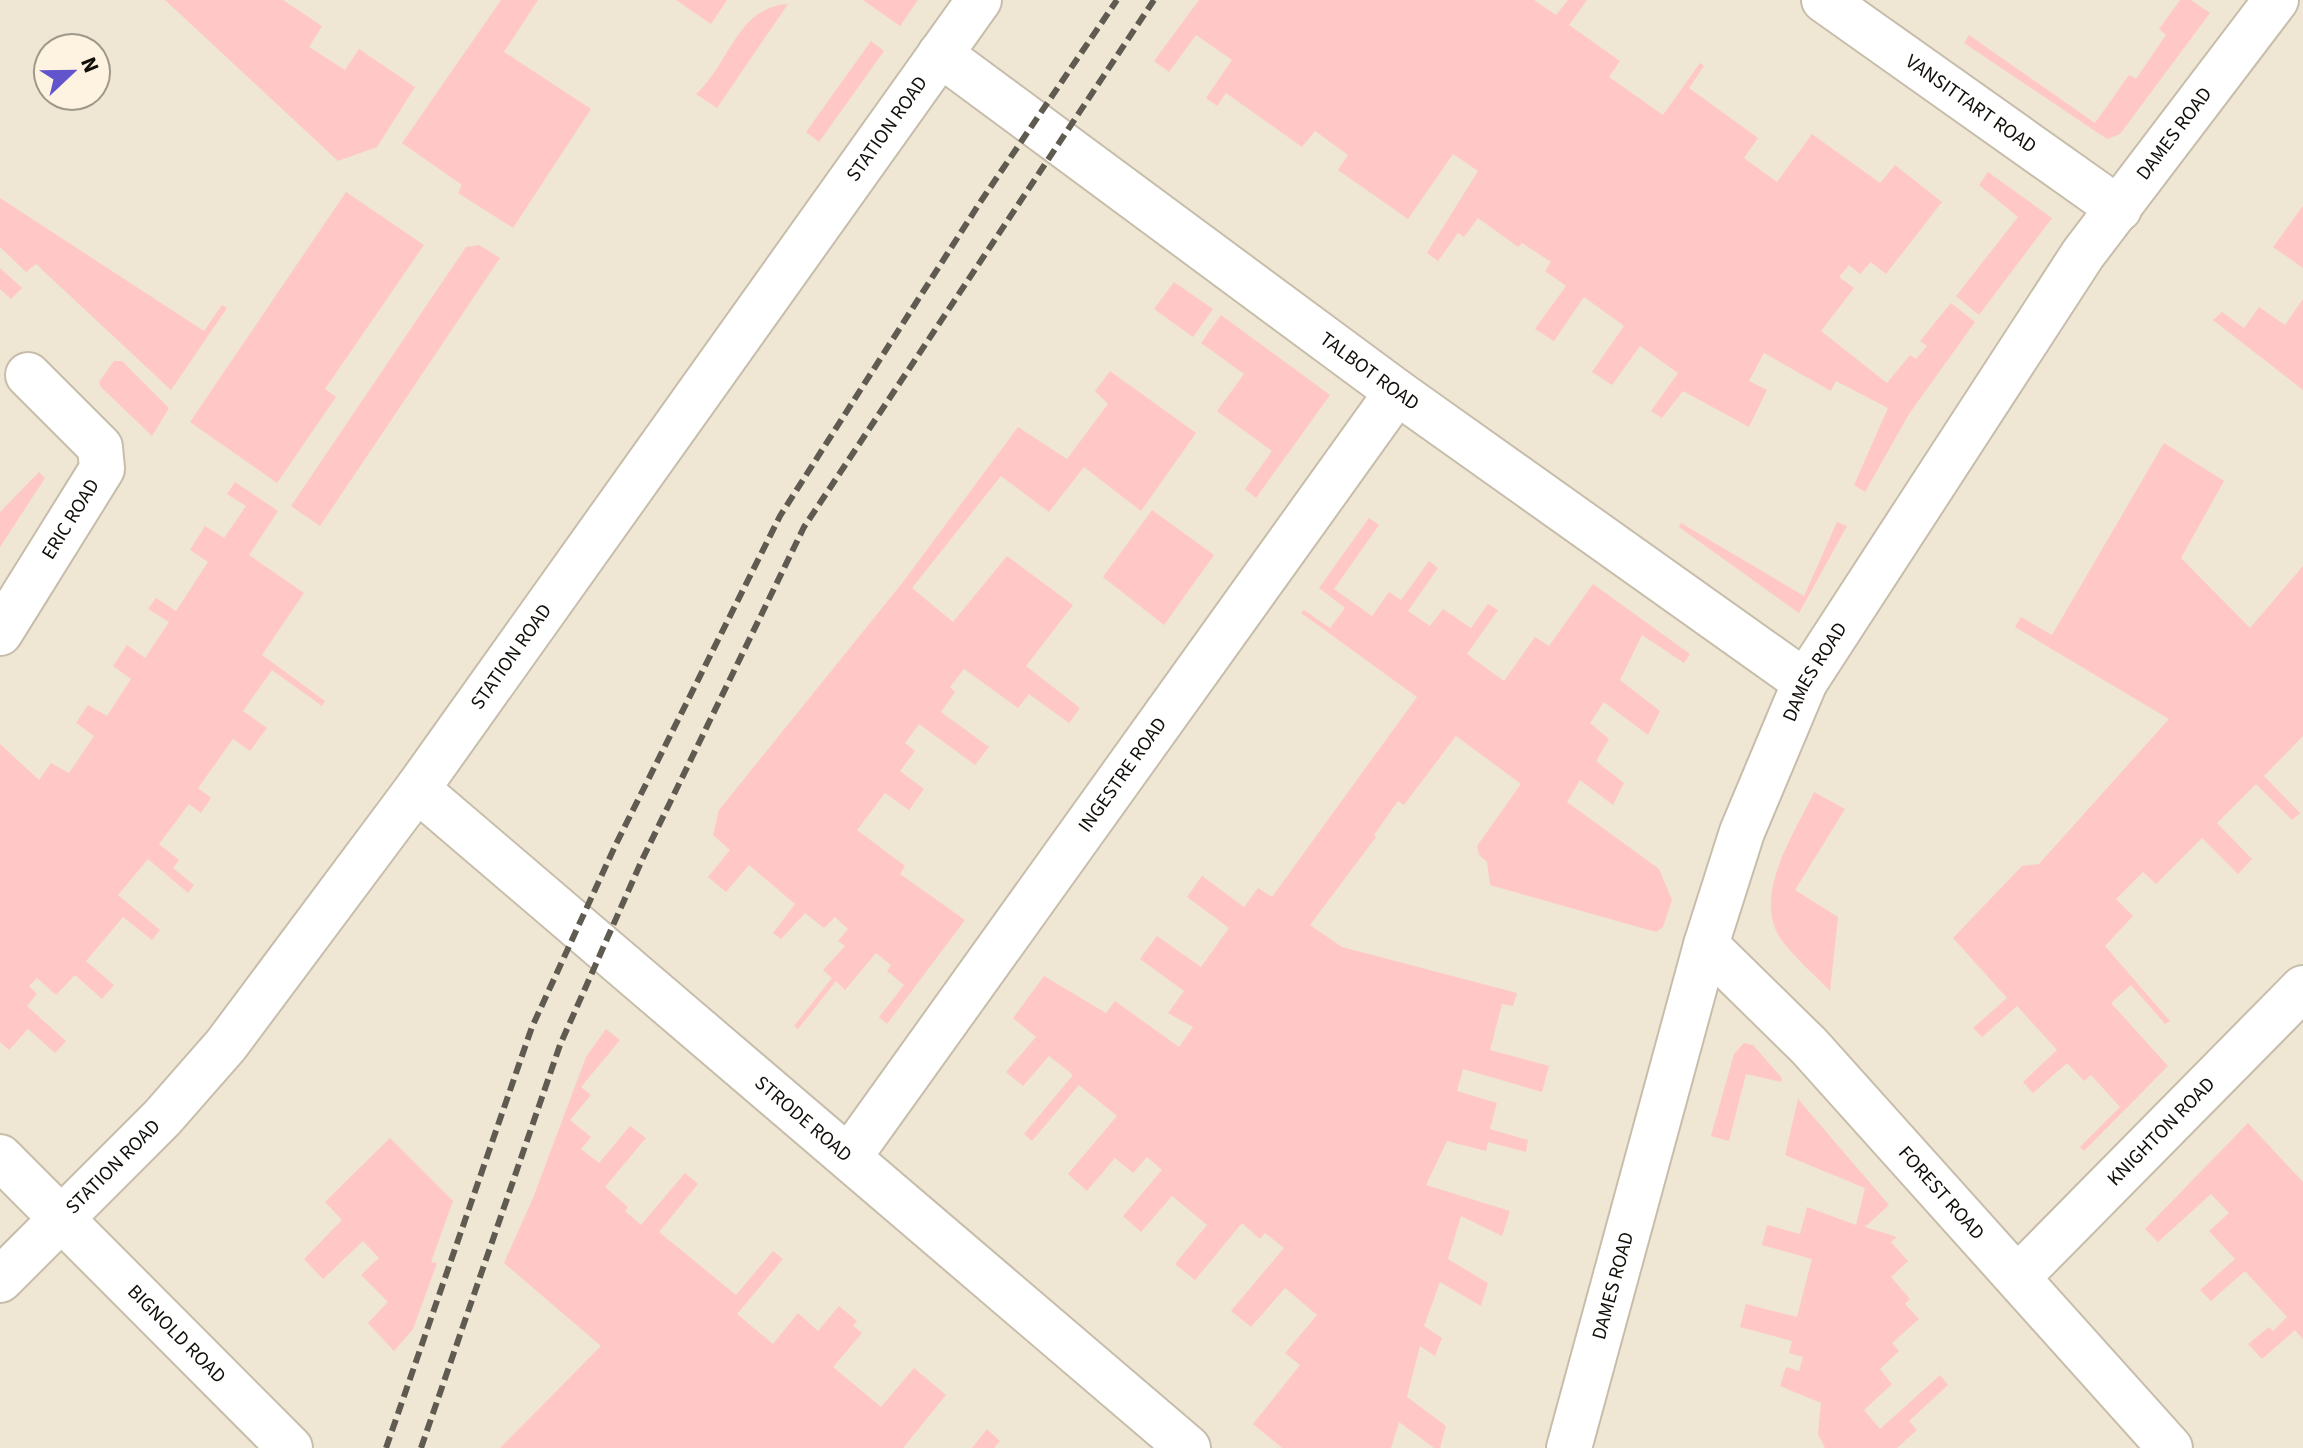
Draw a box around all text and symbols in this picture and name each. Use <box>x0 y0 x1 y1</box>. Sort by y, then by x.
north arrow <box>32 32 112 112</box>
street label: VANSITTART ROAD <box>1900 48 2042 160</box>
text: N <box>72 52 107 78</box>
street label: STATION ROAD <box>840 70 935 187</box>
street label: DAMES ROAD <box>2130 81 2219 186</box>
street label: TALBOT ROAD <box>1314 325 1425 418</box>
street label: ERIC ROAD <box>35 473 107 565</box>
street label: STATION ROAD <box>464 598 559 715</box>
street label: DAMES ROAD <box>1776 617 1854 726</box>
street label: INGESTRE ROAD <box>1072 712 1174 838</box>
street label: STRODE ROAD <box>748 1069 858 1169</box>
street label: KNIGHTON ROAD <box>2101 1071 2222 1193</box>
street label: STATION ROAD <box>59 1113 167 1221</box>
street label: FOREST ROAD <box>1891 1140 1991 1246</box>
street label: DAMES ROAD <box>1585 1229 1641 1343</box>
street label: BIGNOLD ROAD <box>121 1278 232 1390</box>

